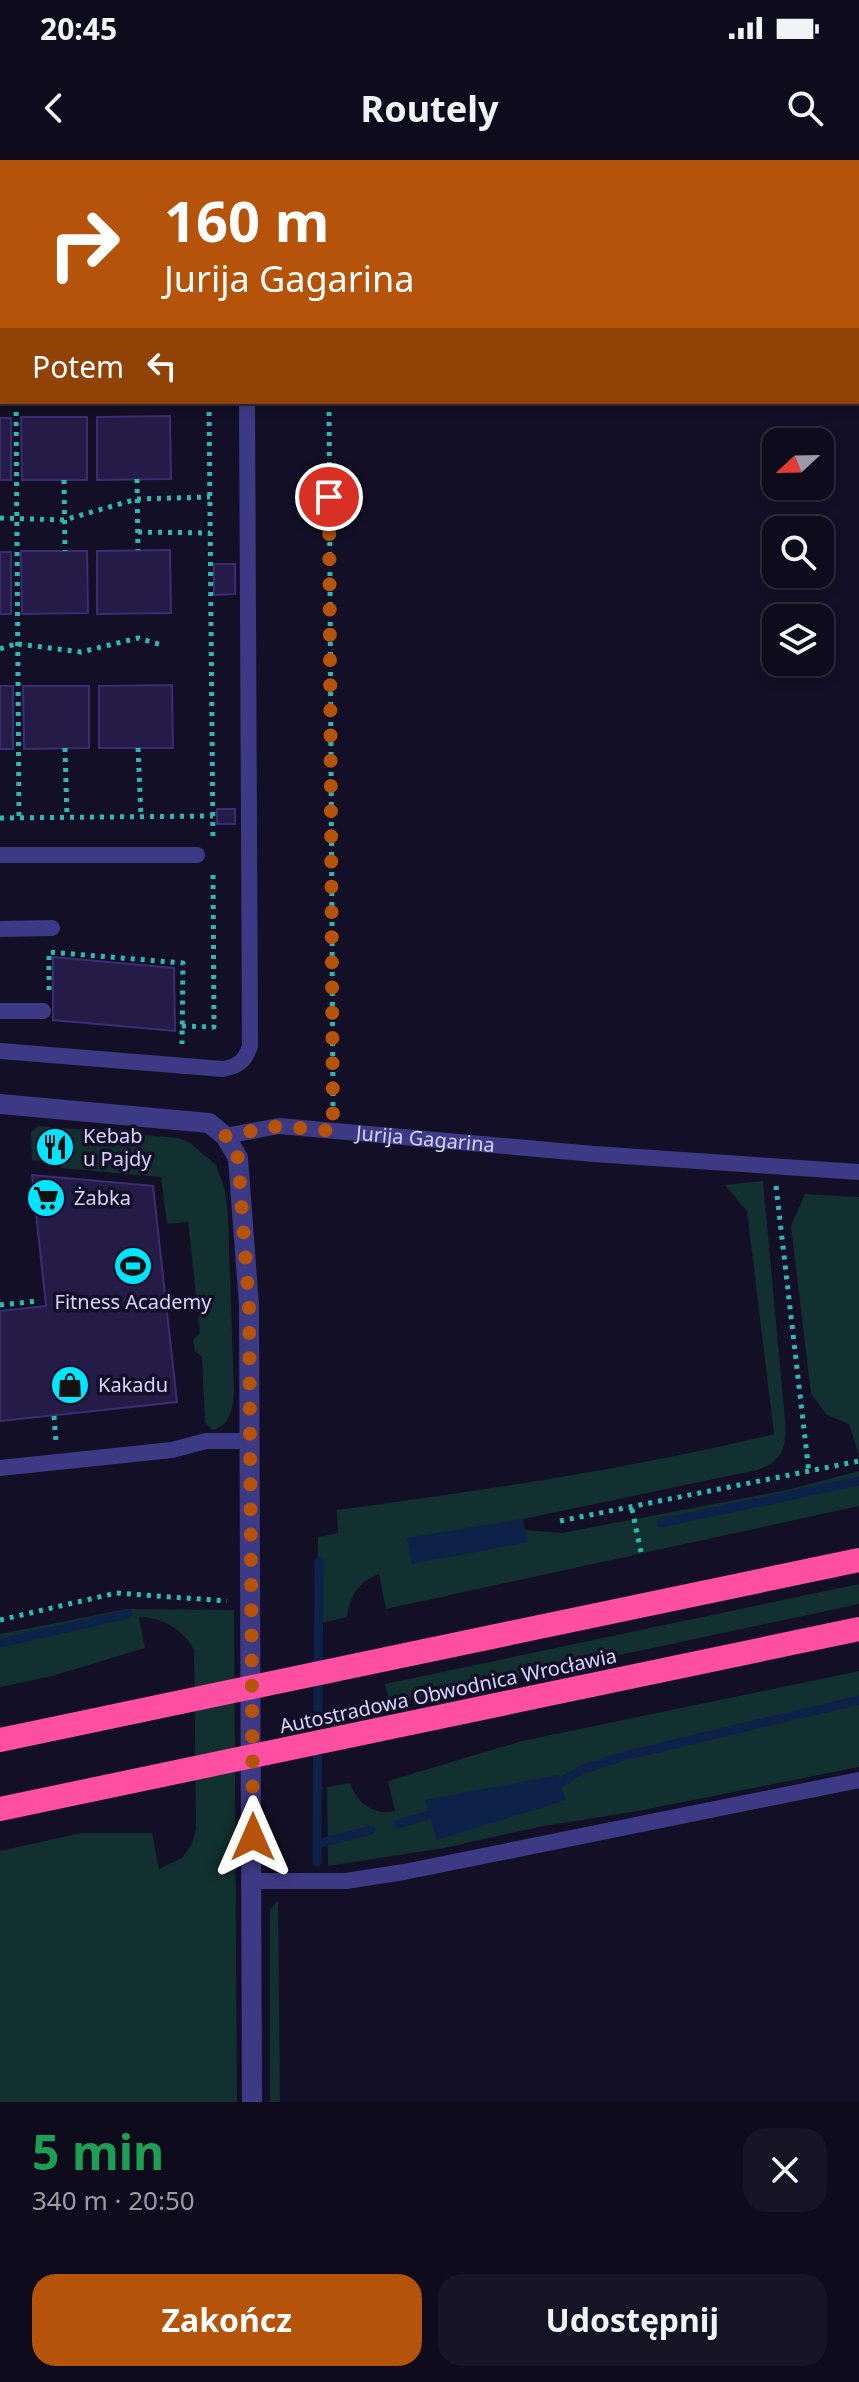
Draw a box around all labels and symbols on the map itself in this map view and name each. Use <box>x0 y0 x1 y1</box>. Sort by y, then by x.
north arrow <box>762 428 834 500</box>
pin <box>295 463 363 531</box>
street label: Jurija Gagarina <box>353 1119 496 1158</box>
place label: Kebab u Pajdy <box>83 1122 152 1172</box>
restaurant icon: Kebab u Pajdy <box>34 1126 76 1168</box>
supermarket icon: Żabka <box>25 1177 67 1219</box>
place label: Żabka <box>74 1184 131 1211</box>
sports icon: Fitness Academy <box>112 1245 154 1287</box>
place label: Fitness Academy <box>55 1288 212 1315</box>
shop icon: Kakadu <box>49 1364 91 1406</box>
place label: Kakadu <box>98 1371 168 1398</box>
street label: Autostradowa Obwodnica Wrocławia <box>277 1642 619 1739</box>
position arrow <box>211 1795 295 1879</box>

